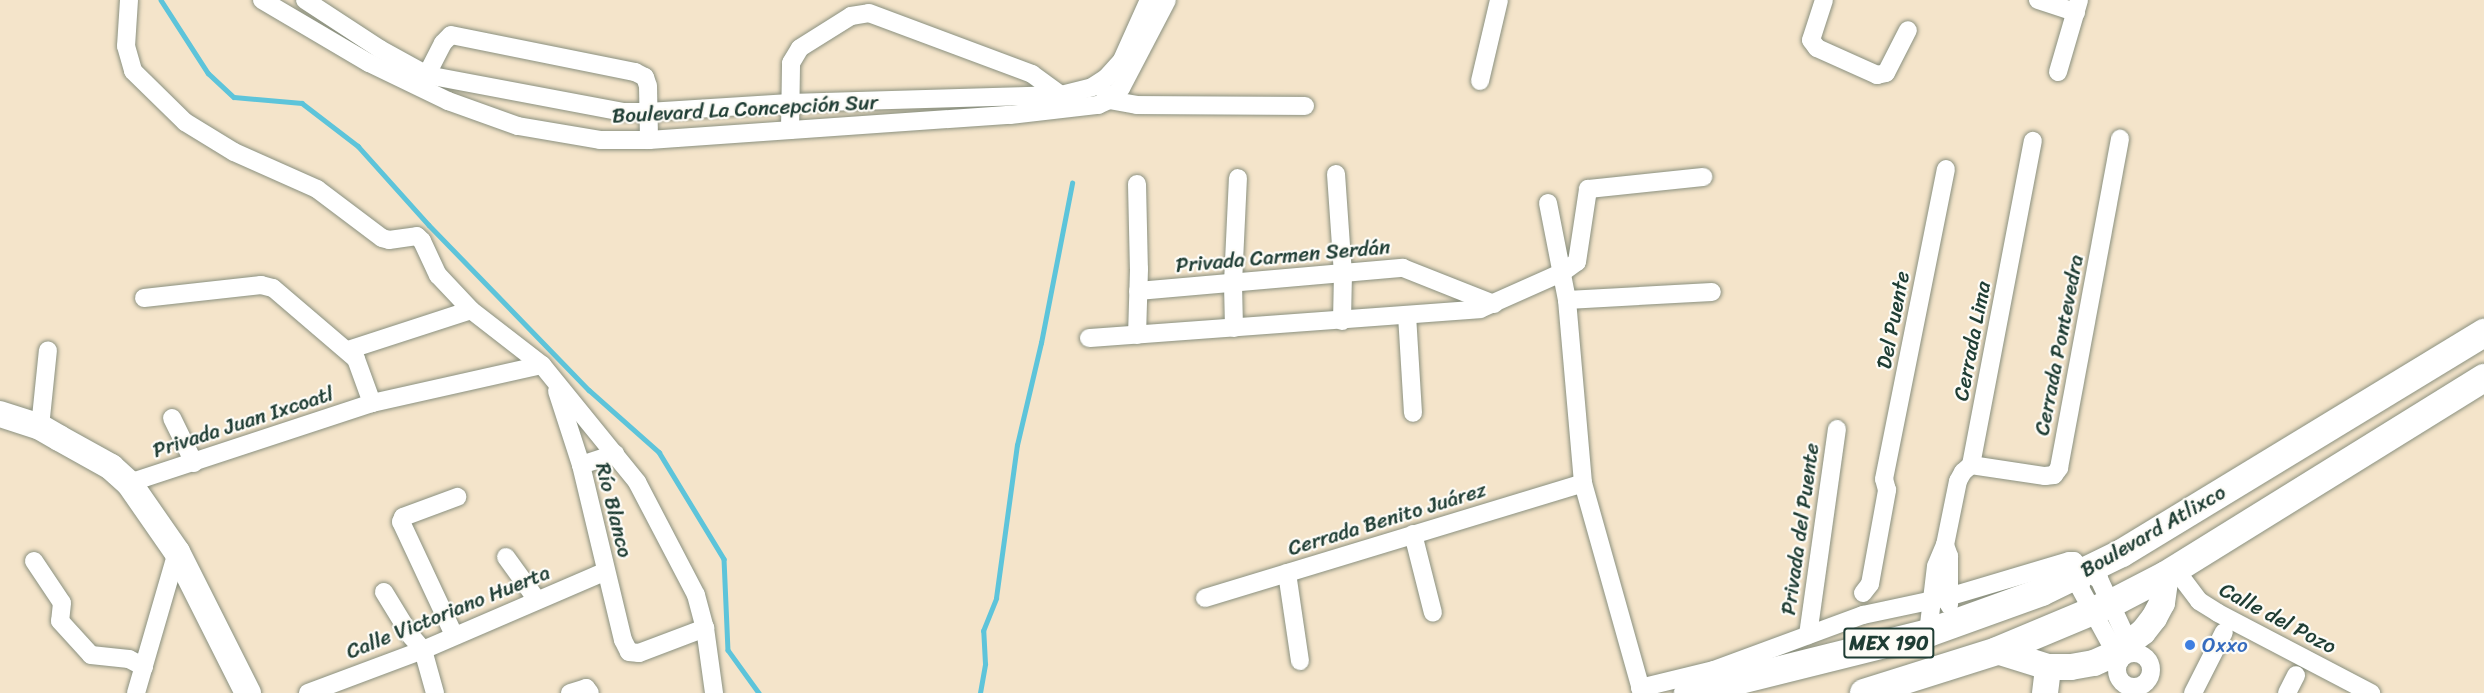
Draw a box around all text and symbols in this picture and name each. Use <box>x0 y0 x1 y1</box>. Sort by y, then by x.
street label: Boulevard La Concepción Sur <box>611 89 879 129</box>
street label: Privada Carmen Serdán <box>1174 234 1392 278</box>
street label: Cerrada Pontevedra <box>2029 253 2089 437</box>
street label: Del Puente <box>1871 268 1915 372</box>
street label: Cerrada Lima <box>1948 279 1996 403</box>
street label: Privada Juan Ixcoatl <box>150 381 336 463</box>
street label: Privada del Puente <box>1775 441 1825 617</box>
street label: Río Blanco <box>590 460 638 560</box>
street label: Cerrada Benito Juárez <box>1285 477 1489 561</box>
street label: Boulevard Atlixco <box>2076 479 2230 583</box>
street label: Calle Victoriano Huerta <box>342 559 554 665</box>
street label: Calle del Pozo <box>2215 577 2341 659</box>
road number: MEX 190 <box>1842 626 1936 660</box>
place label: Oxxo <box>2202 632 2248 658</box>
marker: Oxxo <box>2183 638 2197 652</box>

